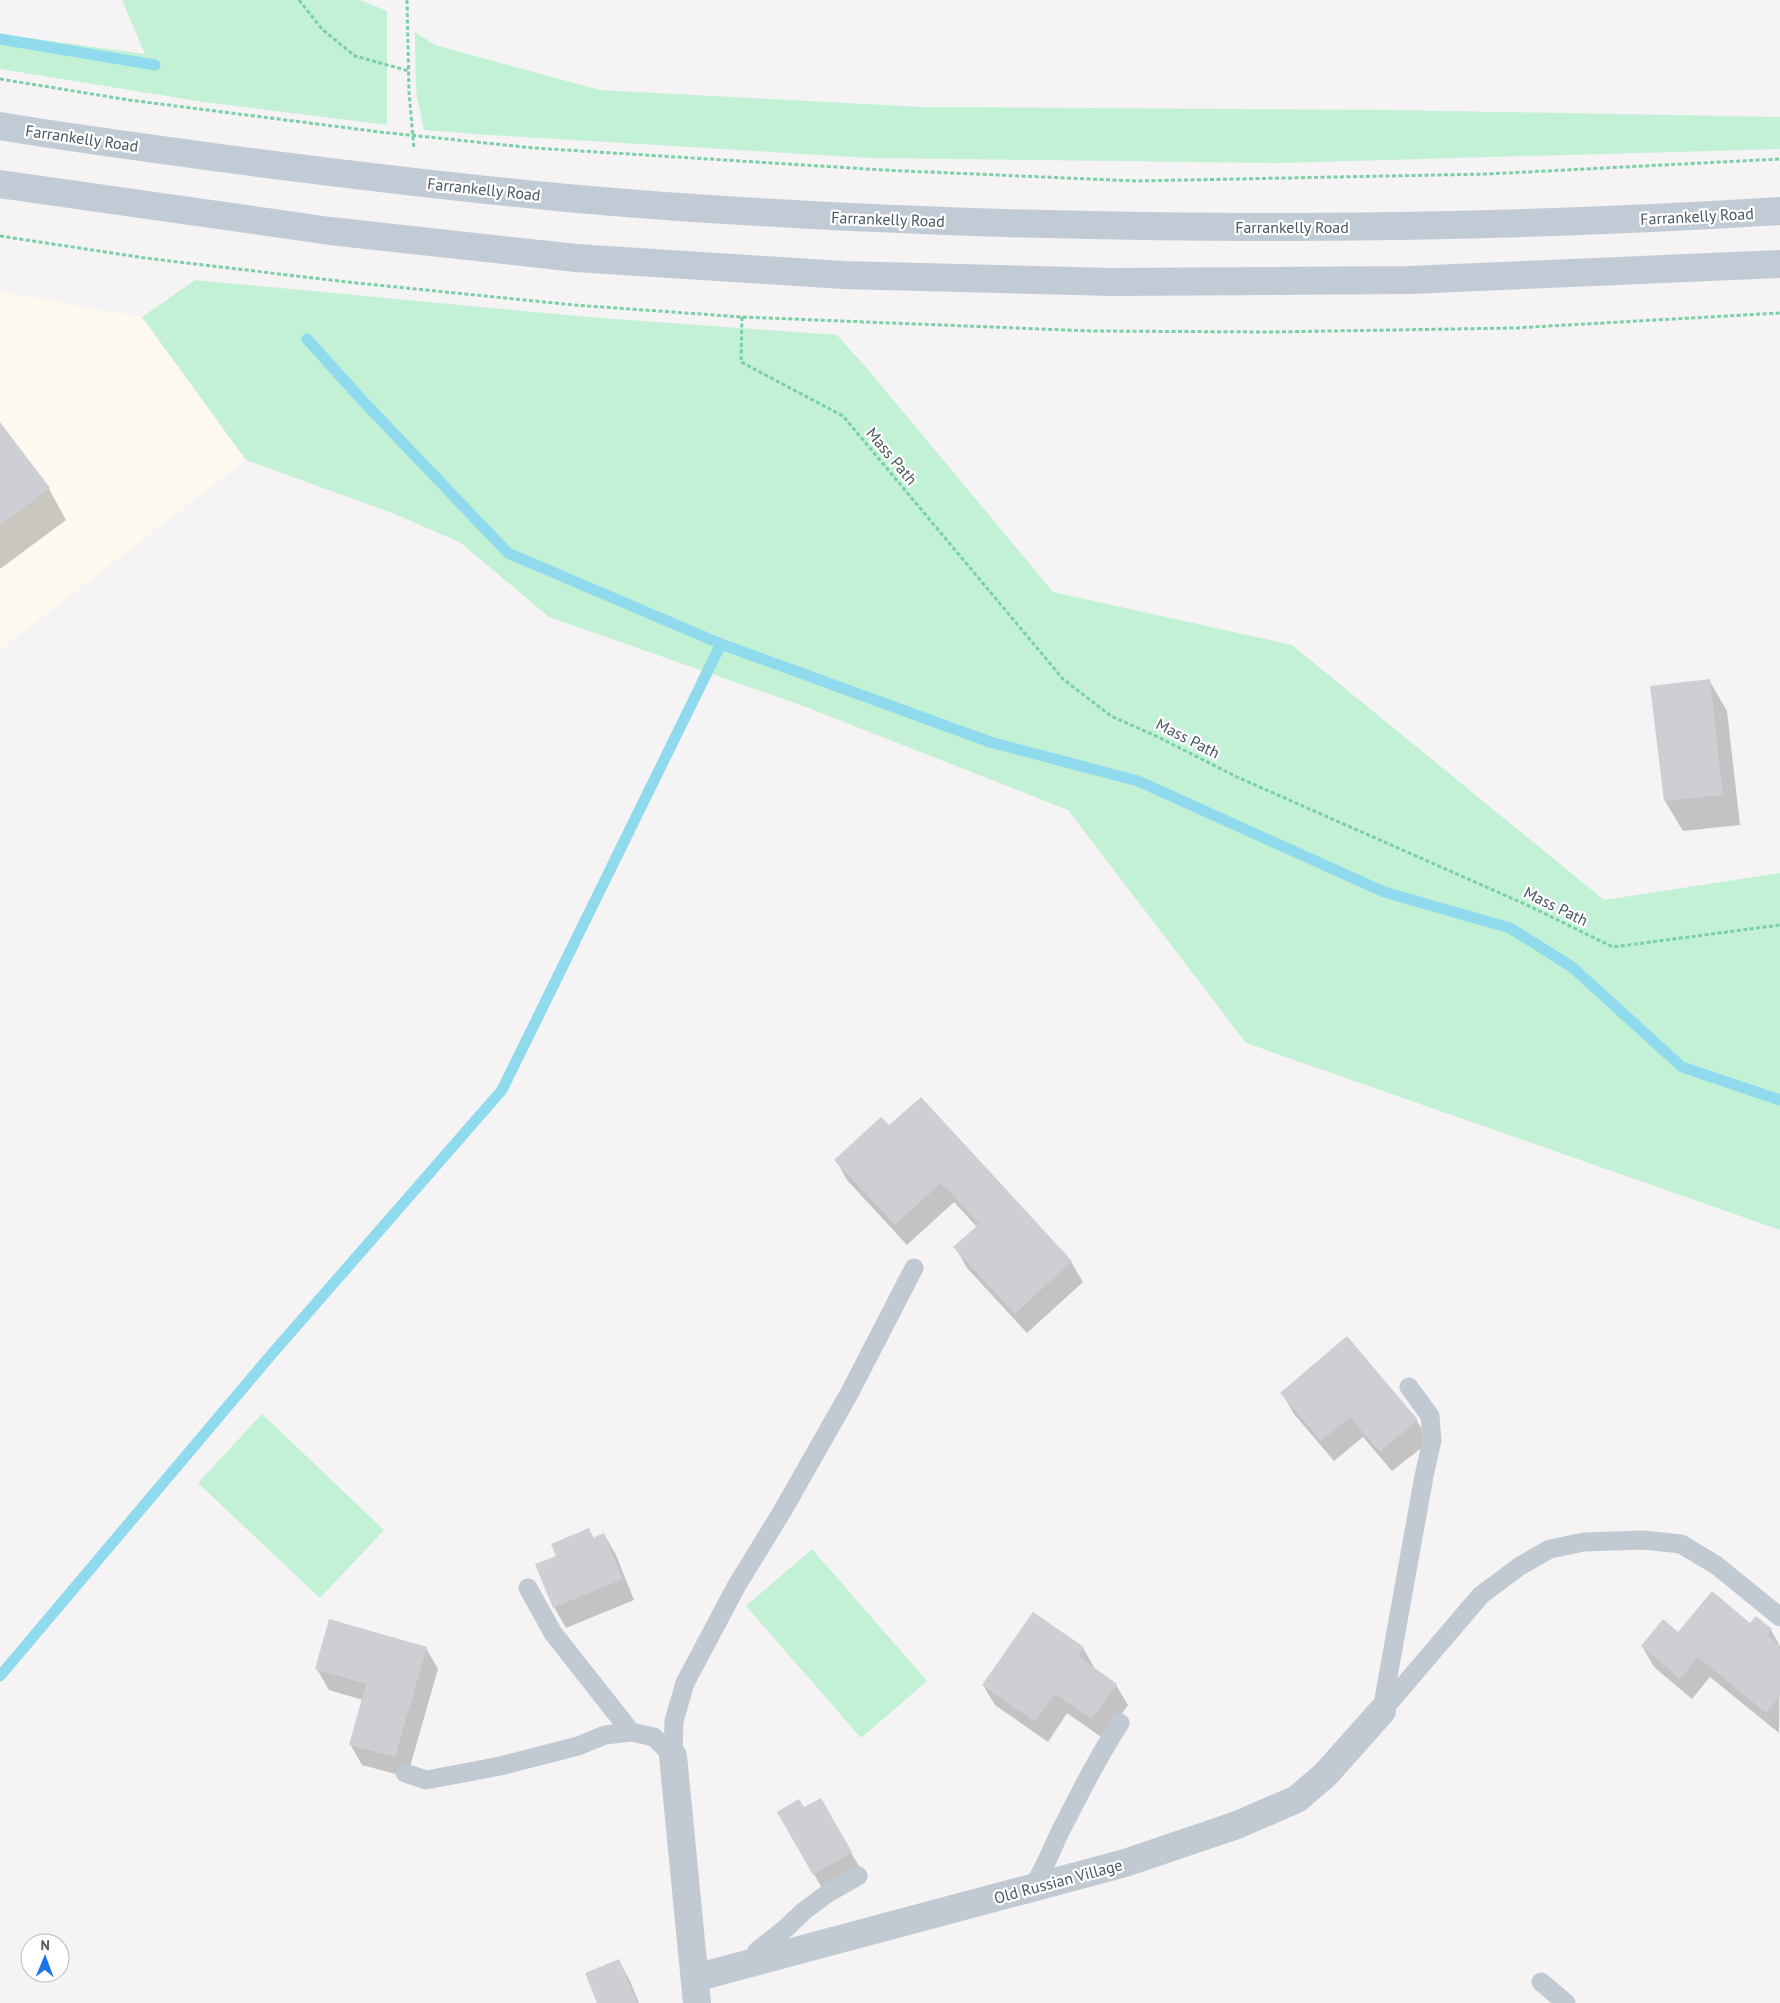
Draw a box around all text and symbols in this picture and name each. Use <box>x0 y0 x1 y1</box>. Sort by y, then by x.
street label: Farrankelly Road <box>24 120 140 156</box>
street label: Farrankelly Road <box>426 173 542 205</box>
street label: Farrankelly Road <box>1640 203 1754 229</box>
street label: Farrankelly Road <box>831 207 945 231</box>
street label: Farrankelly Road <box>1235 217 1349 237</box>
street label: Mass Path <box>862 423 922 489</box>
street label: Mass Path <box>1153 713 1223 763</box>
street label: Mass Path <box>1521 882 1591 930</box>
street label: Old Russian Village <box>992 1854 1124 1908</box>
north arrow <box>20 1933 70 1983</box>
text: N <box>40 1936 50 1954</box>

